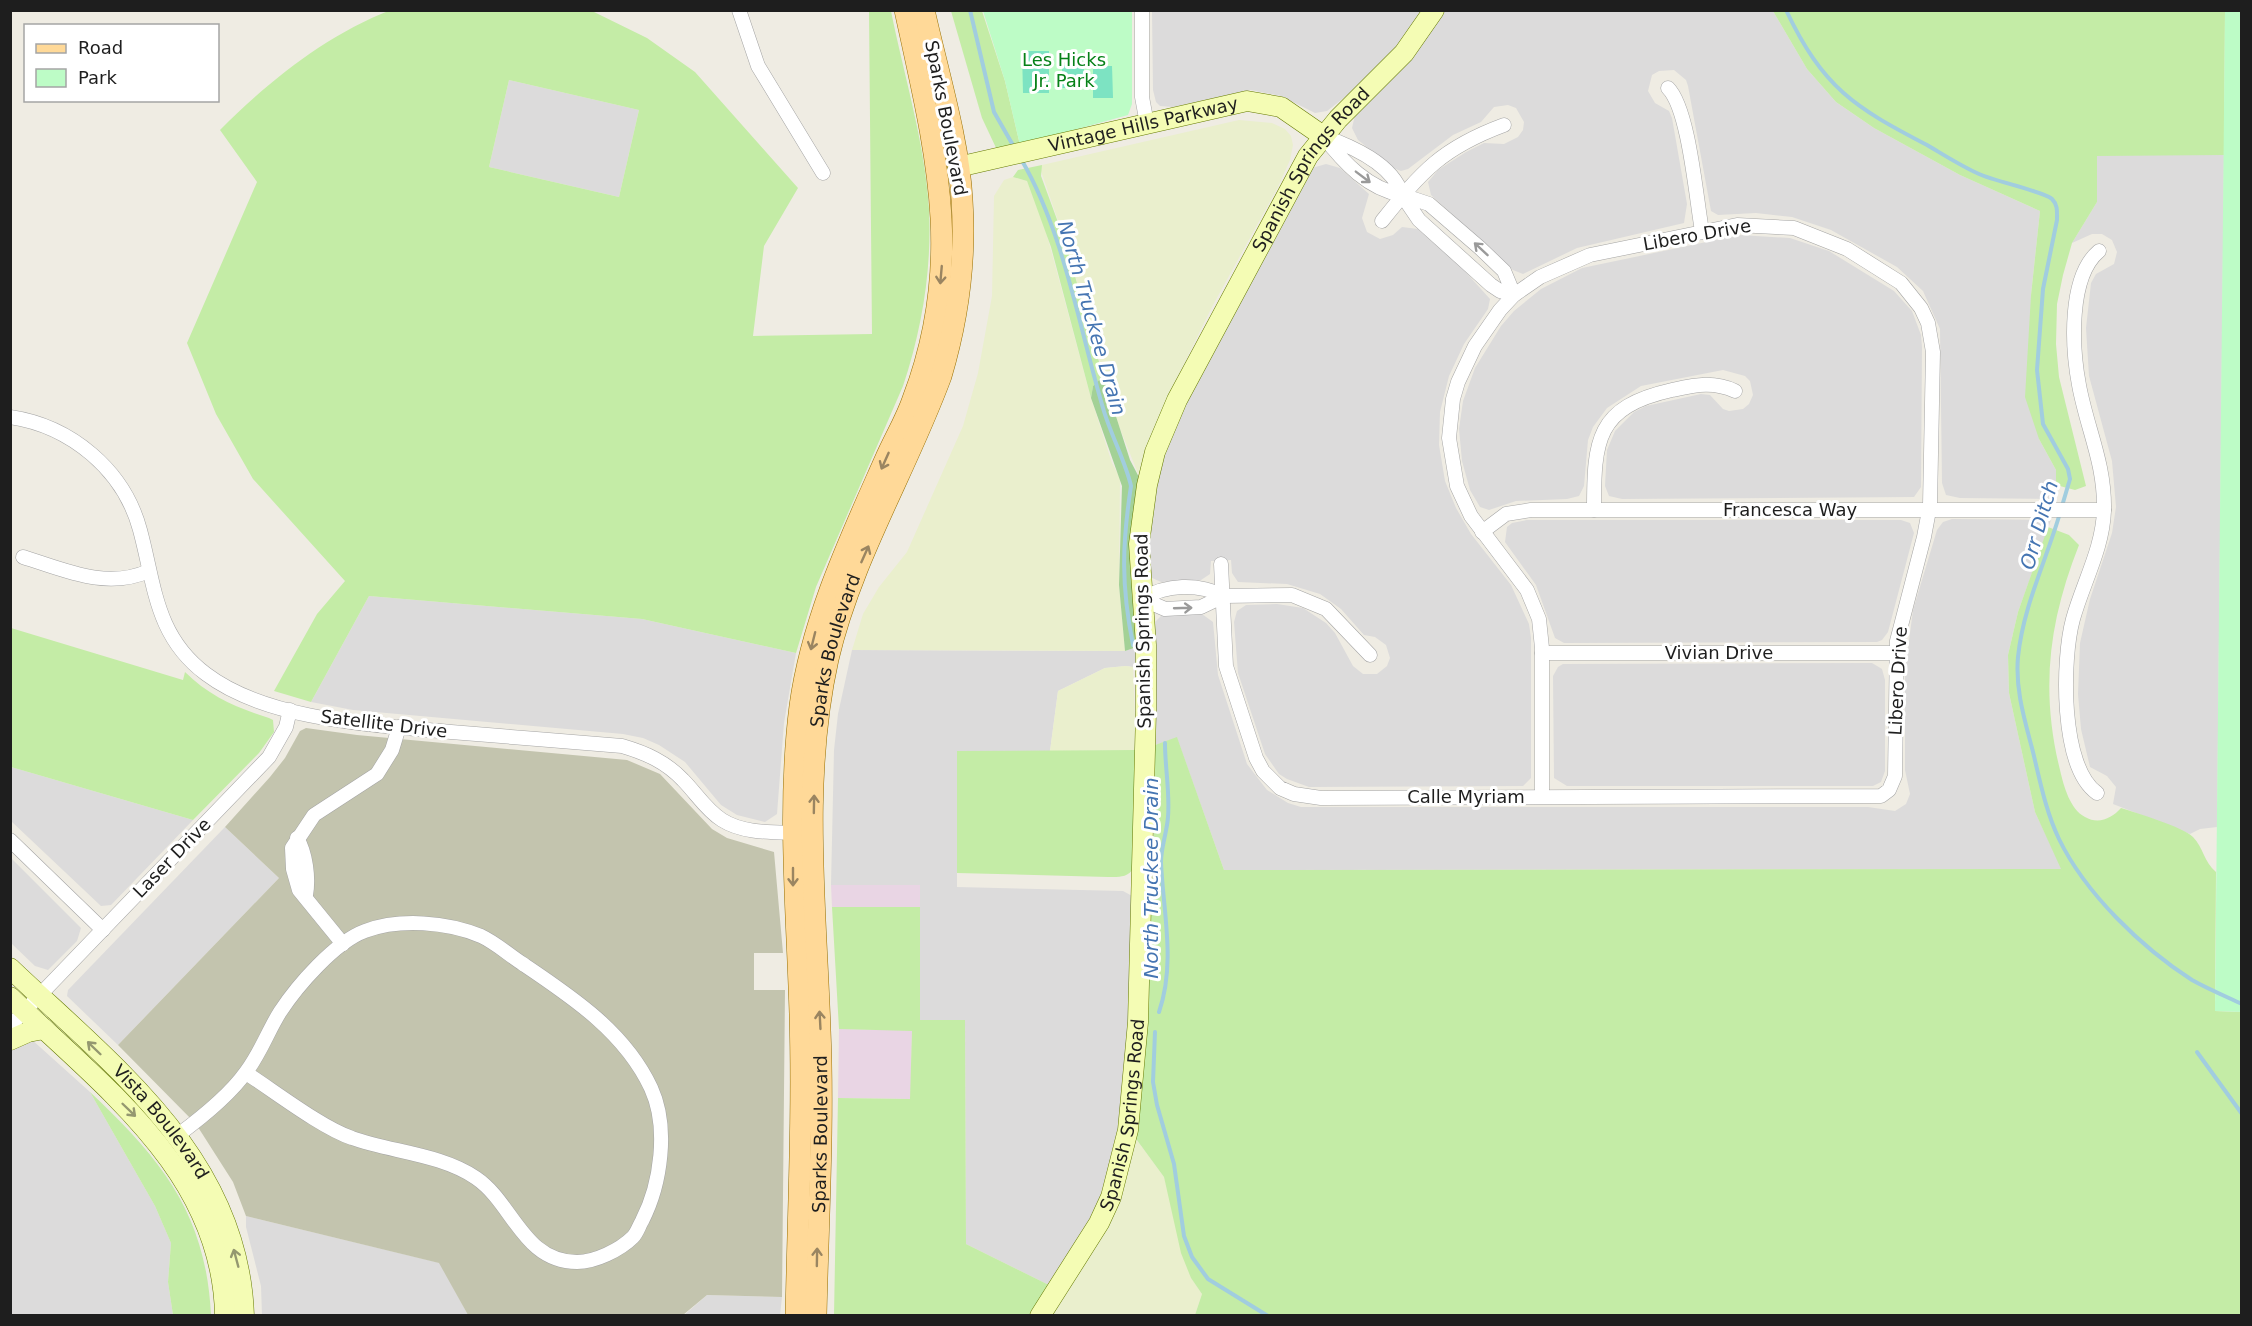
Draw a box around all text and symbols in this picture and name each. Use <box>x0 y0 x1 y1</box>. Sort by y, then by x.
legend <box>24 24 219 102</box>
text: Road <box>78 37 123 58</box>
street label: Sparks Boulevard <box>921 38 972 197</box>
park label: Les Hicks Jr. Park <box>1022 49 1106 91</box>
text: Park <box>78 67 117 88</box>
street label: Spanish Springs Road <box>1248 83 1374 255</box>
street label: Vintage Hills Parkway <box>1046 92 1240 156</box>
one-way arrow <box>1355 171 1371 184</box>
street label: Libero Drive <box>1641 215 1753 254</box>
water label: North Truckee Drain <box>1053 218 1131 418</box>
one-way arrow <box>1474 242 1489 256</box>
one-way arrow <box>935 265 946 285</box>
one-way arrow <box>879 451 890 469</box>
water label: Orr Ditch <box>2015 478 2063 572</box>
street label: Francesca Way <box>1723 499 1857 520</box>
street label: Spanish Springs Road <box>1130 533 1155 729</box>
one-way arrow <box>860 545 872 563</box>
street label: Sparks Boulevard <box>806 571 864 729</box>
one-way arrow <box>1173 602 1193 614</box>
street label: Libero Drive <box>1884 626 1911 736</box>
one-way arrow <box>806 631 818 650</box>
street label: Vivian Drive <box>1665 642 1773 663</box>
street label: Satellite Drive <box>320 705 449 742</box>
water label: North Truckee Drain <box>1139 777 1163 979</box>
street label: Calle Myriam <box>1407 786 1525 807</box>
one-way arrow <box>809 795 820 815</box>
street label: Laser Drive <box>128 813 215 902</box>
one-way arrow <box>787 866 799 886</box>
one-way arrow <box>814 1011 825 1031</box>
street label: Spanish Springs Road <box>1095 1018 1148 1214</box>
one-way arrow <box>86 1041 101 1055</box>
street label: Sparks Boulevard <box>808 1055 831 1213</box>
street label: Vista Boulevard <box>109 1060 213 1183</box>
one-way arrow <box>121 1102 136 1117</box>
one-way arrow <box>811 1248 823 1268</box>
one-way arrow <box>230 1249 241 1268</box>

